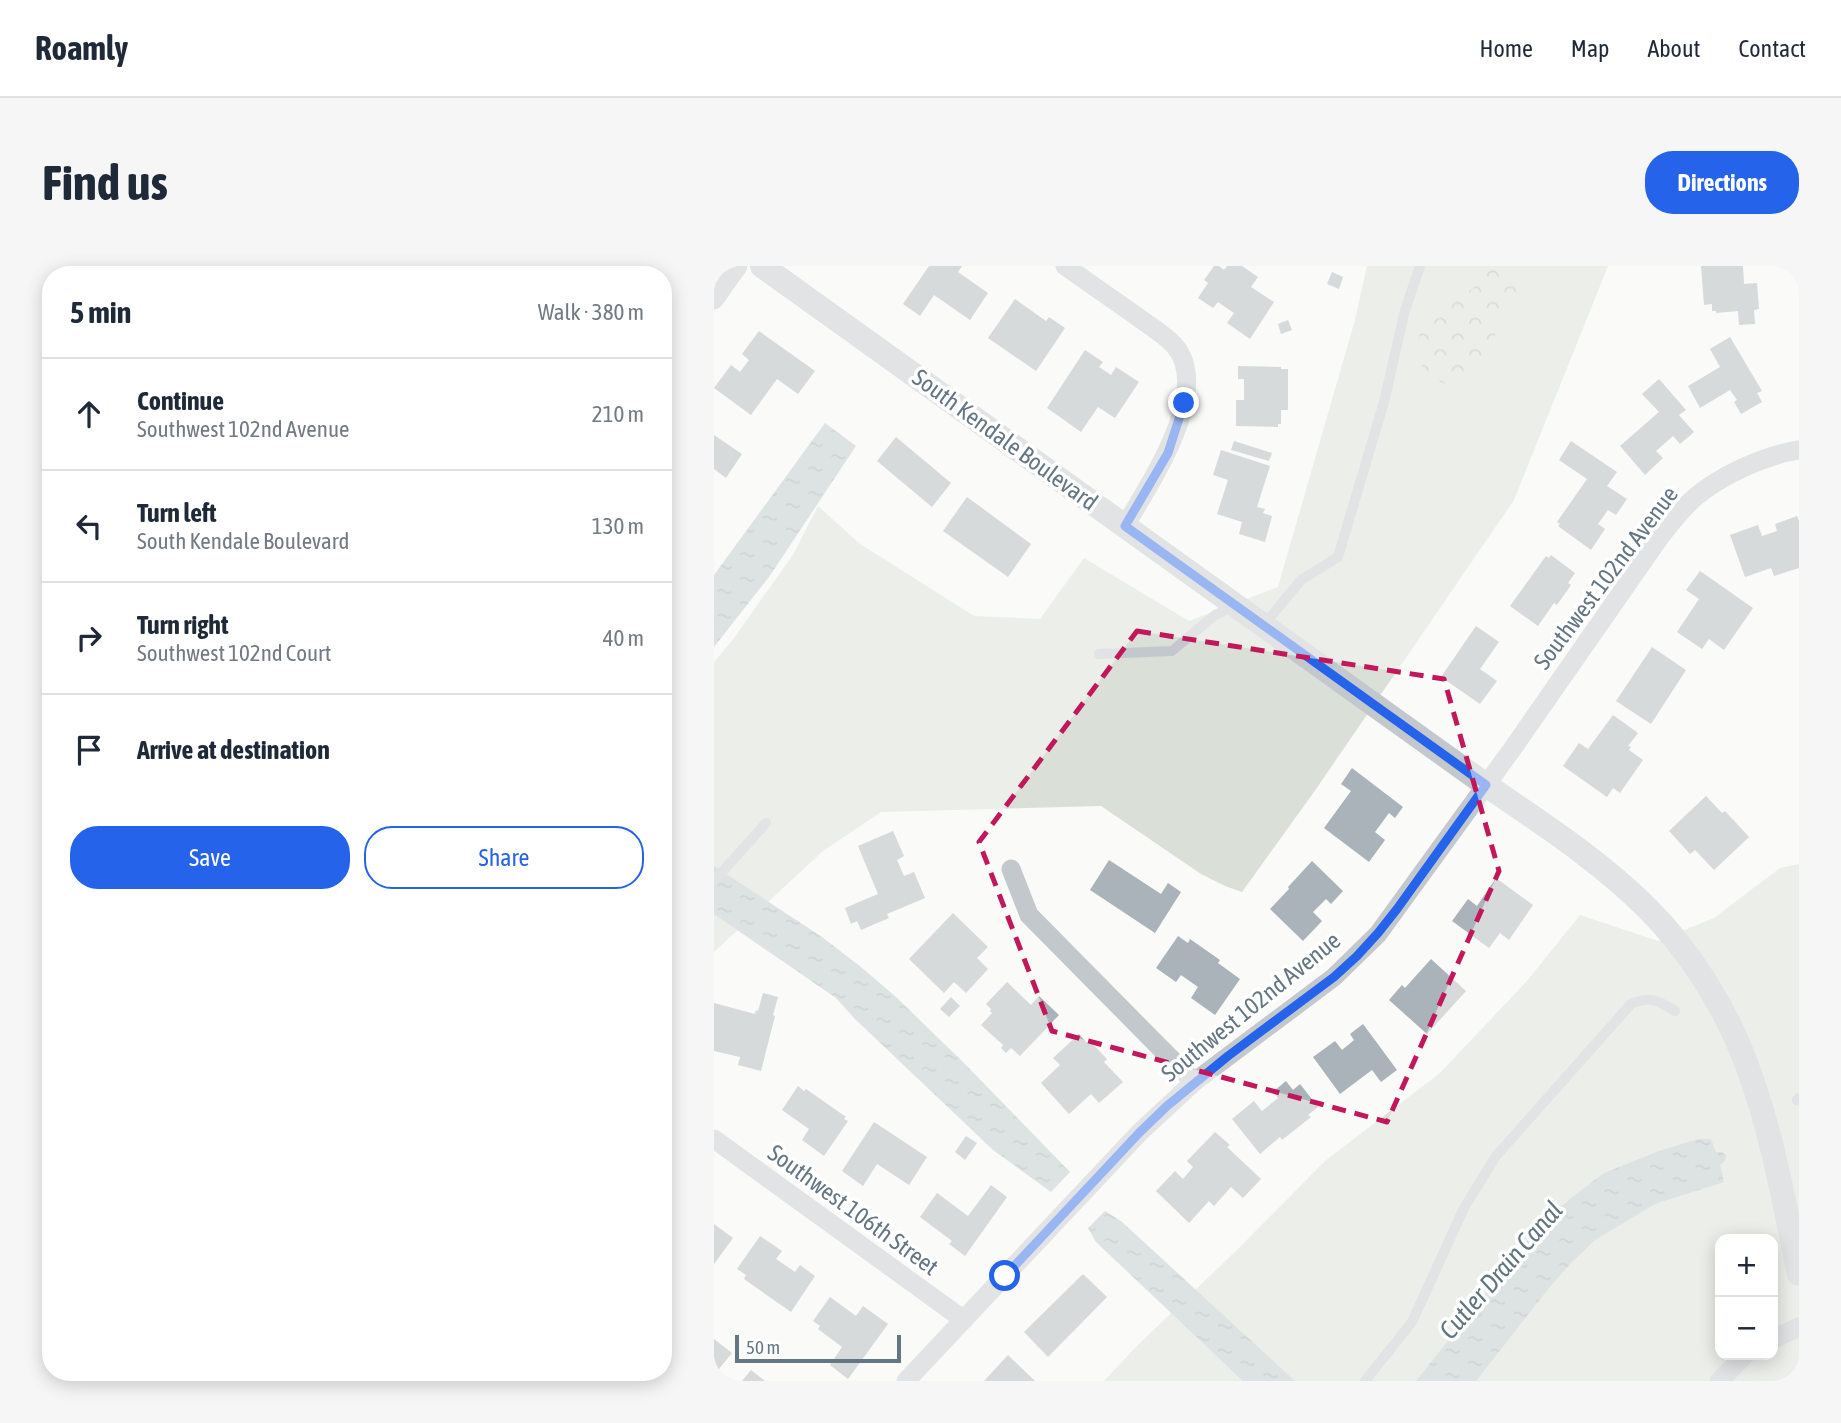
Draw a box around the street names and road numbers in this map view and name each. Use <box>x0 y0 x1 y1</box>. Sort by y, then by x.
street label: South Kendale Boulevard <box>908 364 1103 516</box>
street label: Southwest 102nd Avenue <box>1528 481 1683 674</box>
street label: Southwest 102nd Avenue <box>1156 926 1345 1087</box>
street label: Southwest 106th Street <box>763 1139 944 1280</box>

